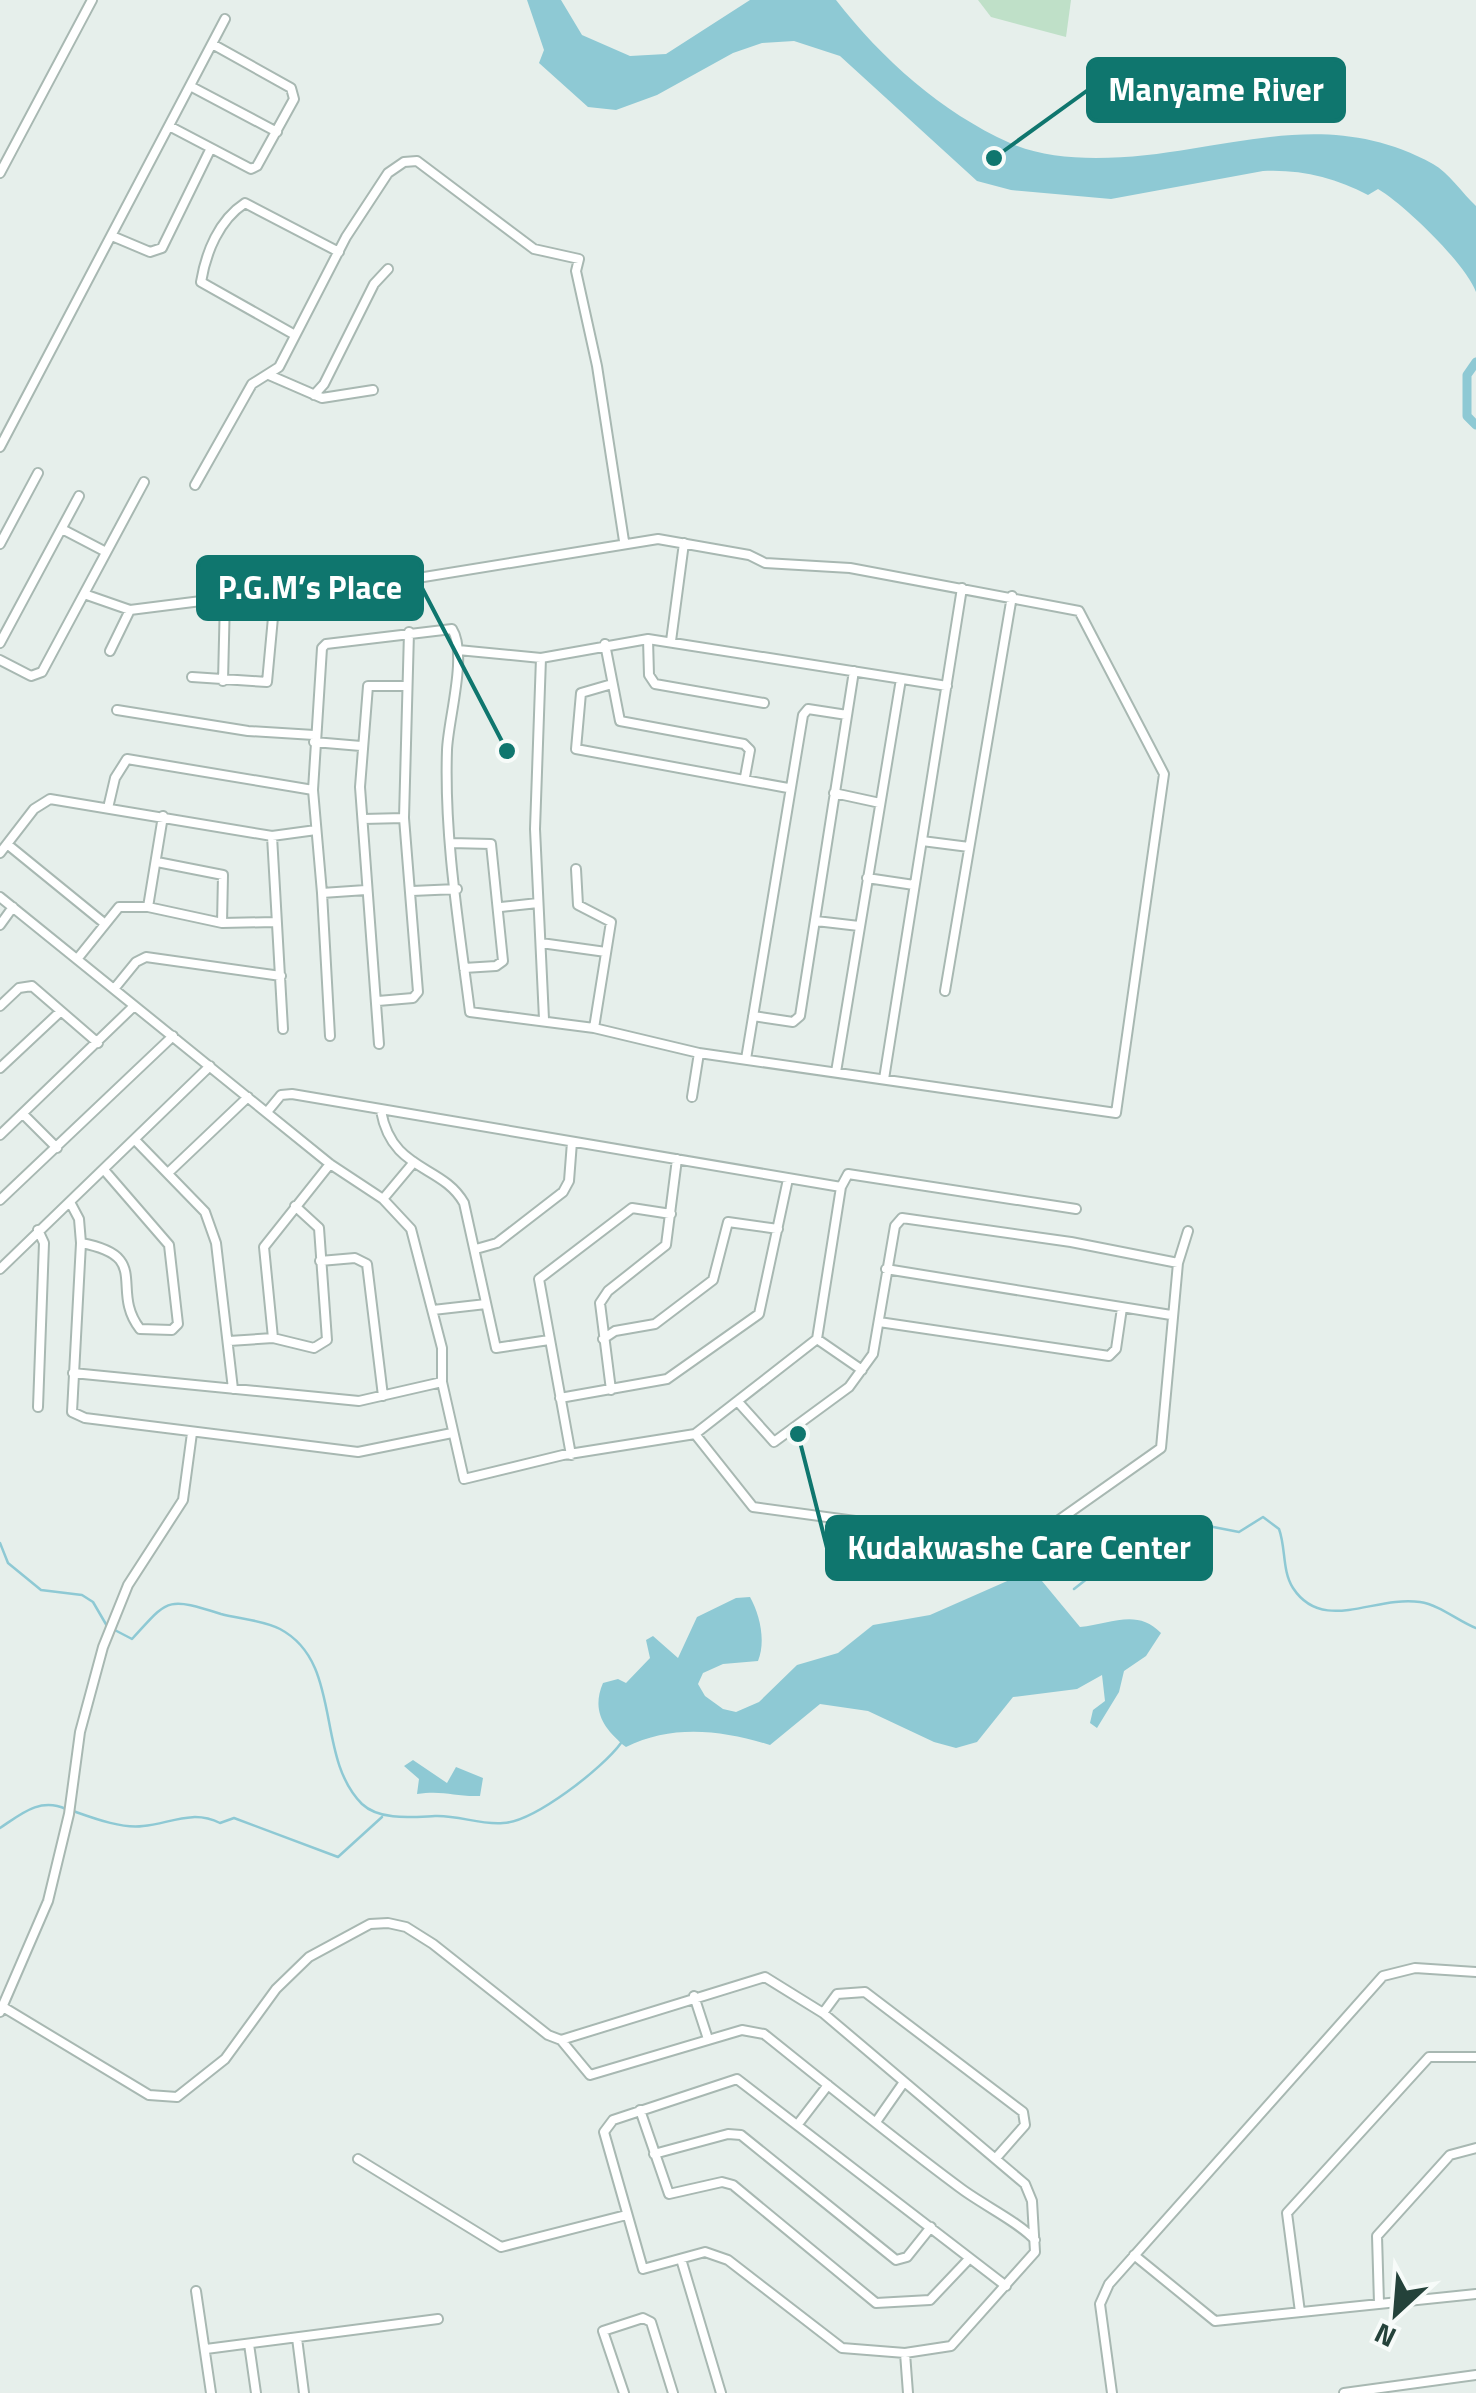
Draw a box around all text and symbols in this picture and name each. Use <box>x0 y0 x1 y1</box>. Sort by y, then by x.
callout: Manyame River <box>1088 59 1344 121</box>
text: Manyame River <box>1108 65 1324 113</box>
callout: P.G.M’s Place <box>198 557 422 619</box>
text: P.G.M’s Place <box>218 563 402 611</box>
callout: Kudakwashe Care Center <box>827 1517 1211 1579</box>
text: Kudakwashe Care Center <box>847 1523 1191 1571</box>
north arrow <box>1346 2263 1446 2363</box>
text: N <box>1367 2312 1403 2359</box>

